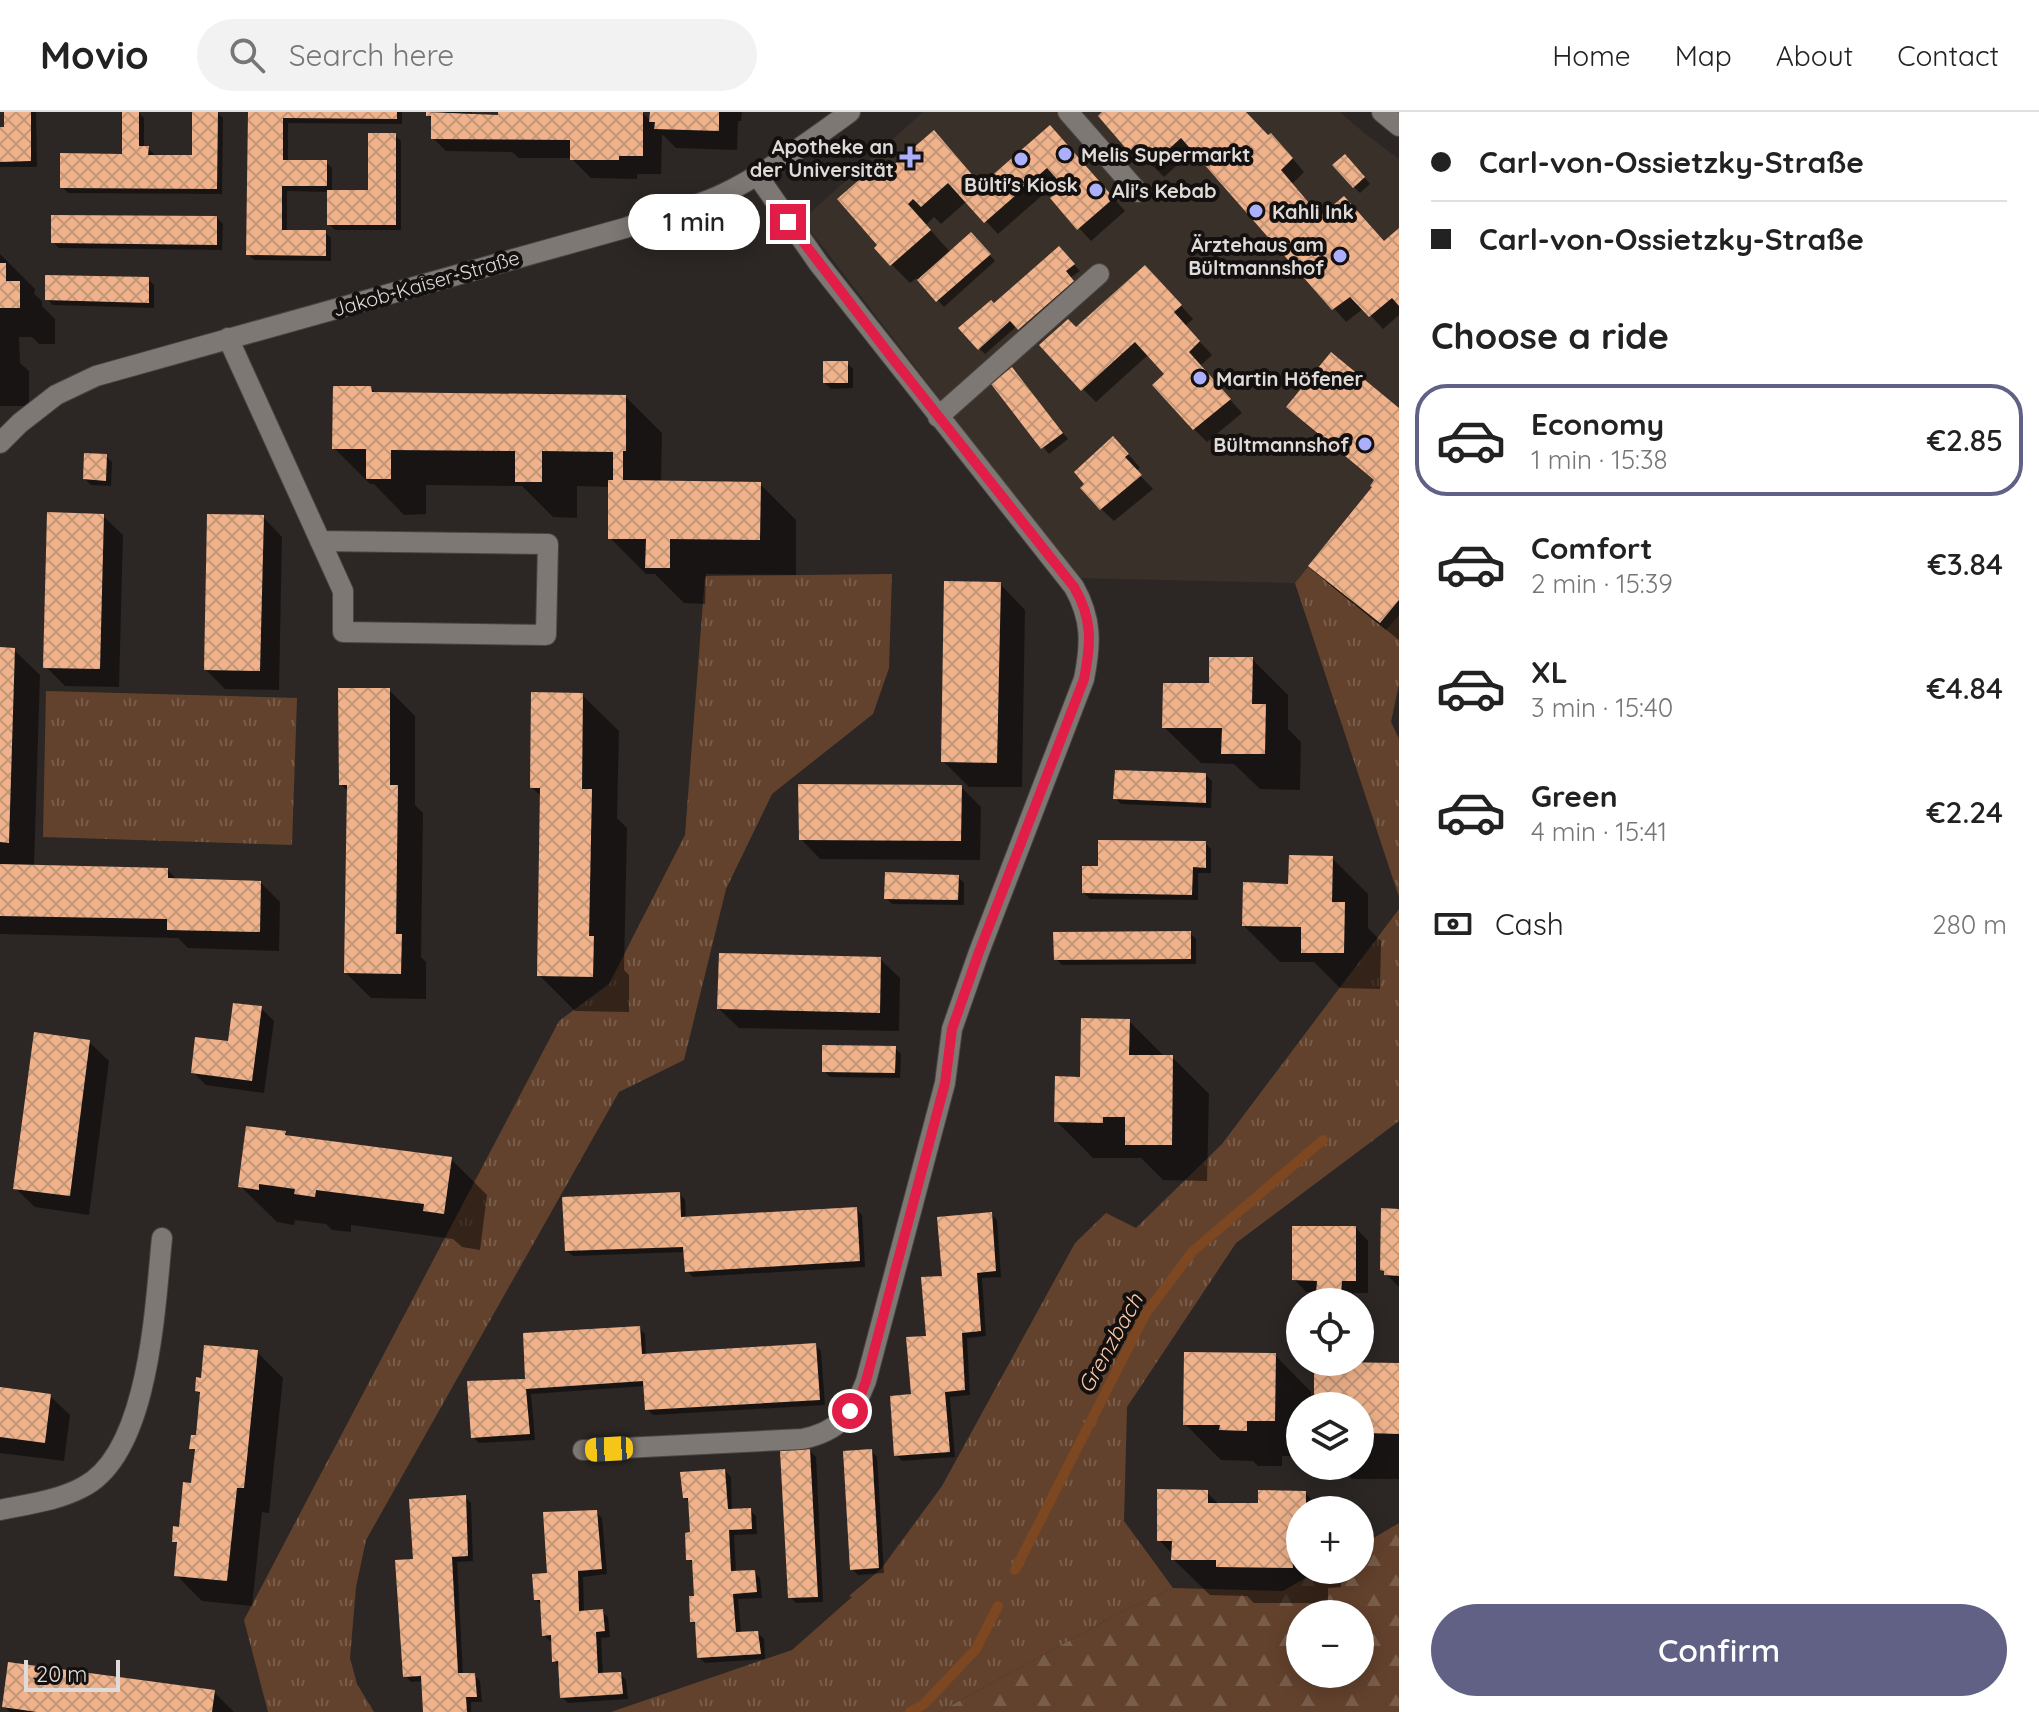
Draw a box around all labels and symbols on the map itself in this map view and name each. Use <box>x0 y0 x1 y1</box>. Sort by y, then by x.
place label: Apotheke an der Universität <box>750 134 894 182</box>
place label: Melis Supermarkt <box>1081 142 1251 167</box>
marker: Melis Supermarkt <box>1056 145 1074 163</box>
marker: Apotheke an der Universität <box>901 148 919 166</box>
marker: Bülti's Kiosk <box>1012 150 1030 168</box>
place label: Bülti's Kiosk <box>964 172 1078 197</box>
place label: Ali's Kebab <box>1112 178 1217 203</box>
marker: Ali's Kebab <box>1087 181 1105 199</box>
callout: 1 min <box>628 194 760 250</box>
place label: Kahli Ink <box>1272 199 1354 224</box>
marker: Kahli Ink <box>1247 202 1265 220</box>
route end <box>770 204 806 240</box>
place label: Ärztehaus am Bültmannshof <box>1188 232 1324 280</box>
street label: Jakob-Kaiser-Straße <box>330 244 522 322</box>
marker: Ärztehaus am Bültmannshof <box>1331 247 1349 265</box>
place label: Martin Höfener <box>1216 366 1364 391</box>
marker: Martin Höfener <box>1191 369 1209 387</box>
place label: Bültmannshof <box>1213 432 1349 457</box>
marker: Bültmannshof <box>1356 435 1374 453</box>
water label: Grenzbach <box>1071 1288 1149 1398</box>
route start <box>832 1393 868 1429</box>
car <box>584 1436 634 1462</box>
scale bar <box>24 1656 120 1692</box>

